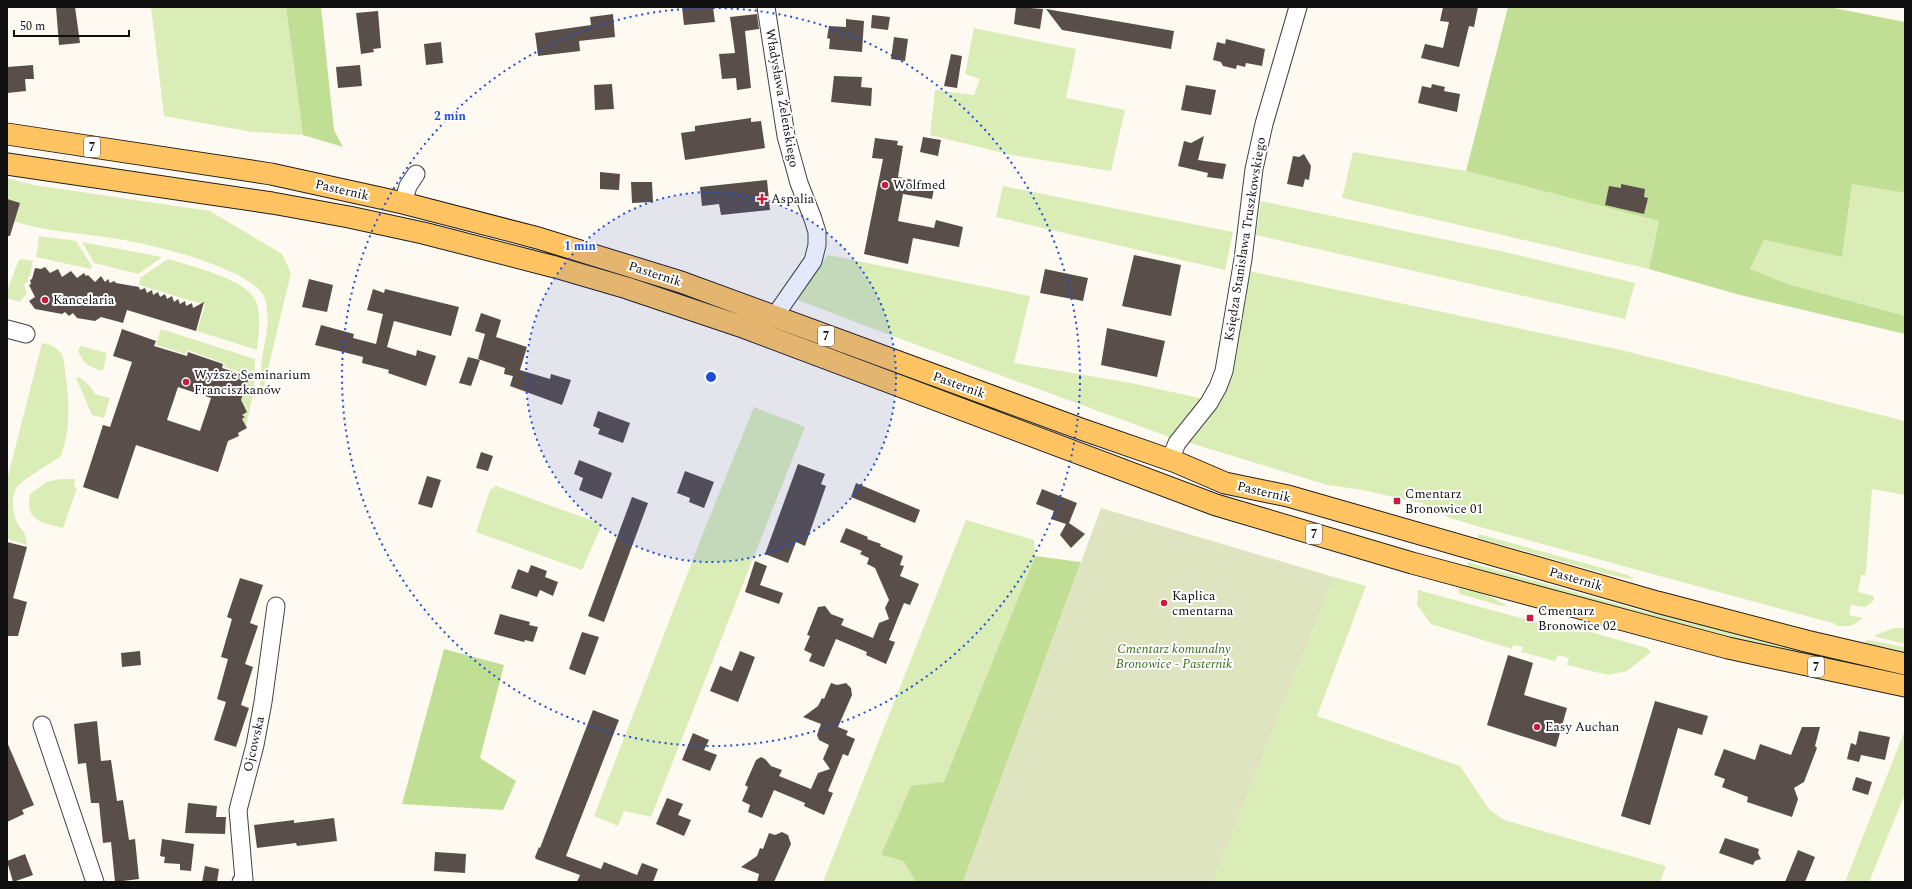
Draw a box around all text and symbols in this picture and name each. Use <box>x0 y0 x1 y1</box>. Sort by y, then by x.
scale bar <box>14 12 129 38</box>
text: 50 m <box>20 17 45 36</box>
street label: Władysława Żeleńskiego <box>760 27 804 169</box>
text: 2 min <box>434 107 467 126</box>
street label: Księdza Stanisława Truszkowskiego <box>1219 136 1271 342</box>
road number: 7 <box>84 137 100 157</box>
street label: Pasternik <box>313 174 371 206</box>
place label: Wolfmed <box>893 175 946 195</box>
marker: Wolfmed <box>880 180 890 190</box>
place label: Aspalia <box>771 189 815 209</box>
marker: Aspalia <box>756 193 768 205</box>
text: 1 min <box>564 237 597 256</box>
street label: Pasternik <box>626 256 684 292</box>
place label: Kancelaria <box>53 290 115 310</box>
marker: Kancelaria <box>40 295 50 305</box>
road number: 7 <box>818 326 834 346</box>
place label: Wyższe Seminarium Franciszkanów <box>194 365 311 400</box>
street label: Pasternik <box>930 366 988 404</box>
centre of rings <box>704 370 718 384</box>
marker: Wyższe Seminarium Franciszkanów <box>181 377 191 387</box>
street label: Pasternik <box>1235 476 1293 508</box>
place label: Cmentarz Bronowice 01 <box>1405 484 1483 519</box>
marker: Cmentarz Bronowice 01 <box>1392 496 1402 506</box>
road number: 7 <box>1306 524 1322 544</box>
street label: Pasternik <box>1547 562 1605 596</box>
place label: Kaplica cmentarna <box>1172 586 1234 621</box>
marker: Kaplica cmentarna <box>1159 598 1169 608</box>
place label: Cmentarz Bronowice 02 <box>1538 601 1616 636</box>
marker: Cmentarz Bronowice 02 <box>1525 613 1535 623</box>
park label: Cmentarz komunalny Bronowice - Pasternik <box>1116 639 1232 674</box>
road number: 7 <box>1808 657 1824 677</box>
street label: Ojcowska <box>238 714 270 774</box>
place label: Easy Auchan <box>1545 717 1620 737</box>
marker: Easy Auchan <box>1532 722 1542 732</box>

